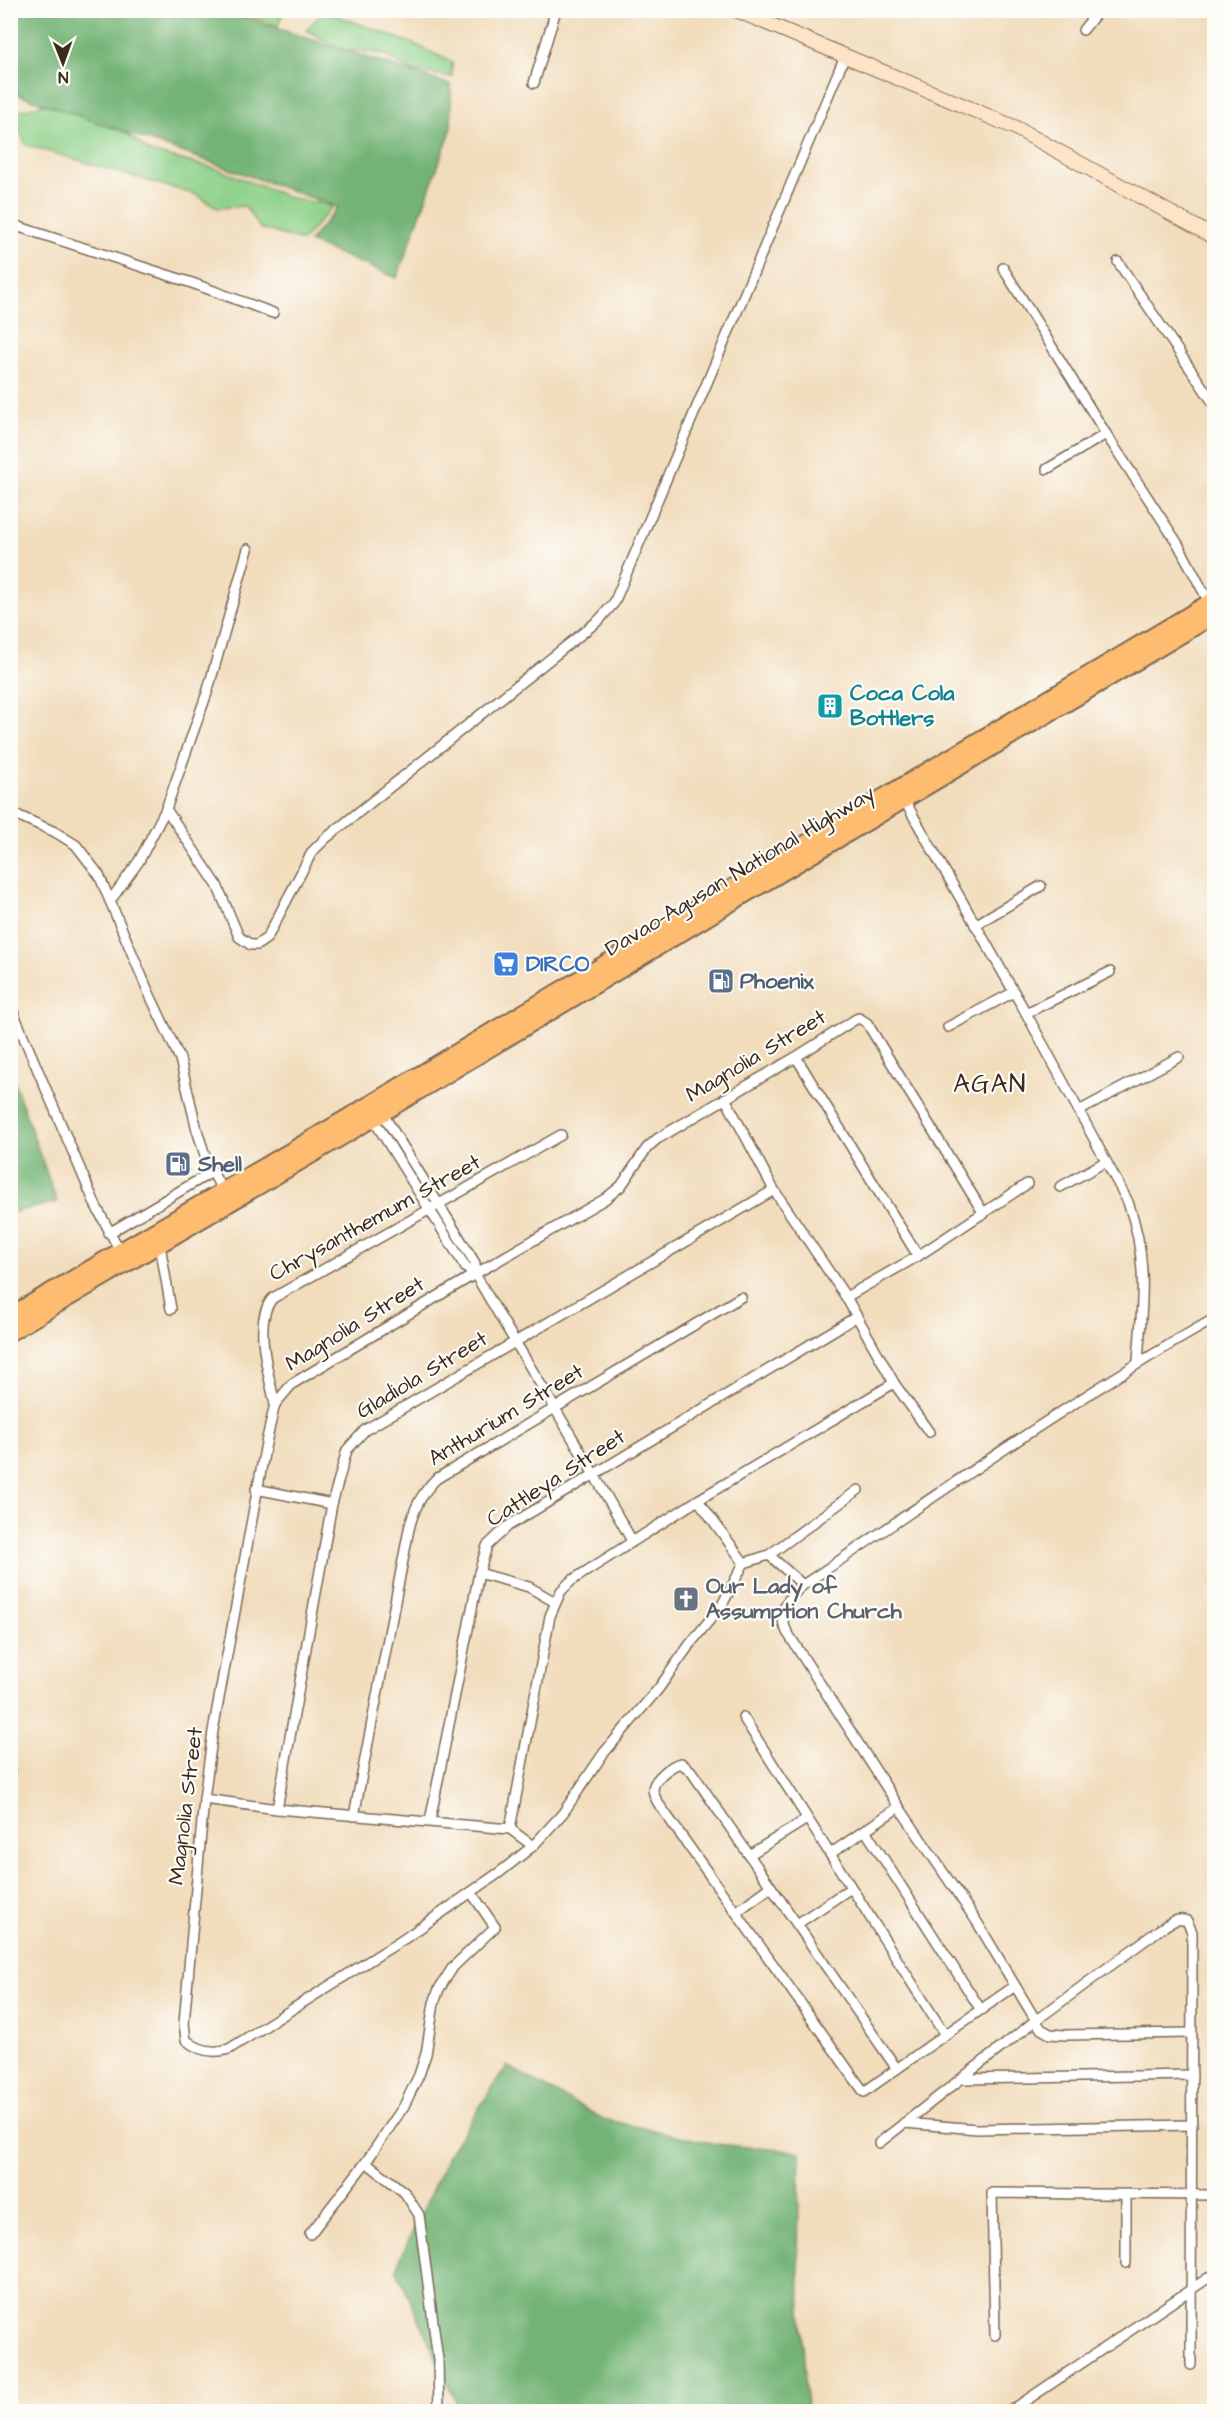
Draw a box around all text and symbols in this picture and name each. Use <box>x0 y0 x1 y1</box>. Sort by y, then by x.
north arrow <box>33 33 93 93</box>
text: N <box>58 66 68 88</box>
place label: Coca Cola Bottlers <box>850 678 955 734</box>
building icon: Coca Cola Bottlers <box>815 691 845 721</box>
street label: Davao-Agusan National Highway <box>599 778 881 965</box>
supermarket icon: DIRCO <box>491 949 521 979</box>
place label: DIRCO <box>526 949 590 980</box>
fuel station icon: Phoenix <box>706 966 736 996</box>
place label: Phoenix <box>740 966 815 997</box>
street label: Magnolia Street <box>680 1002 833 1111</box>
district label: AGAN <box>953 1066 1027 1102</box>
street label: Chrysanthemum Street <box>264 1147 487 1290</box>
fuel station icon: Shell <box>163 1149 193 1179</box>
place label: Shell <box>197 1149 242 1180</box>
street label: Magnolia Street <box>279 1269 431 1380</box>
street label: Gladiola Street <box>350 1323 494 1426</box>
street label: Anthurium Street <box>422 1356 590 1474</box>
street label: Cattleya Street <box>481 1421 632 1535</box>
place label: Our Lady of Assumption Church <box>706 1571 903 1627</box>
church icon: Our Lady of Assumption Church <box>671 1584 701 1614</box>
street label: Magnolia Street <box>161 1725 212 1887</box>

